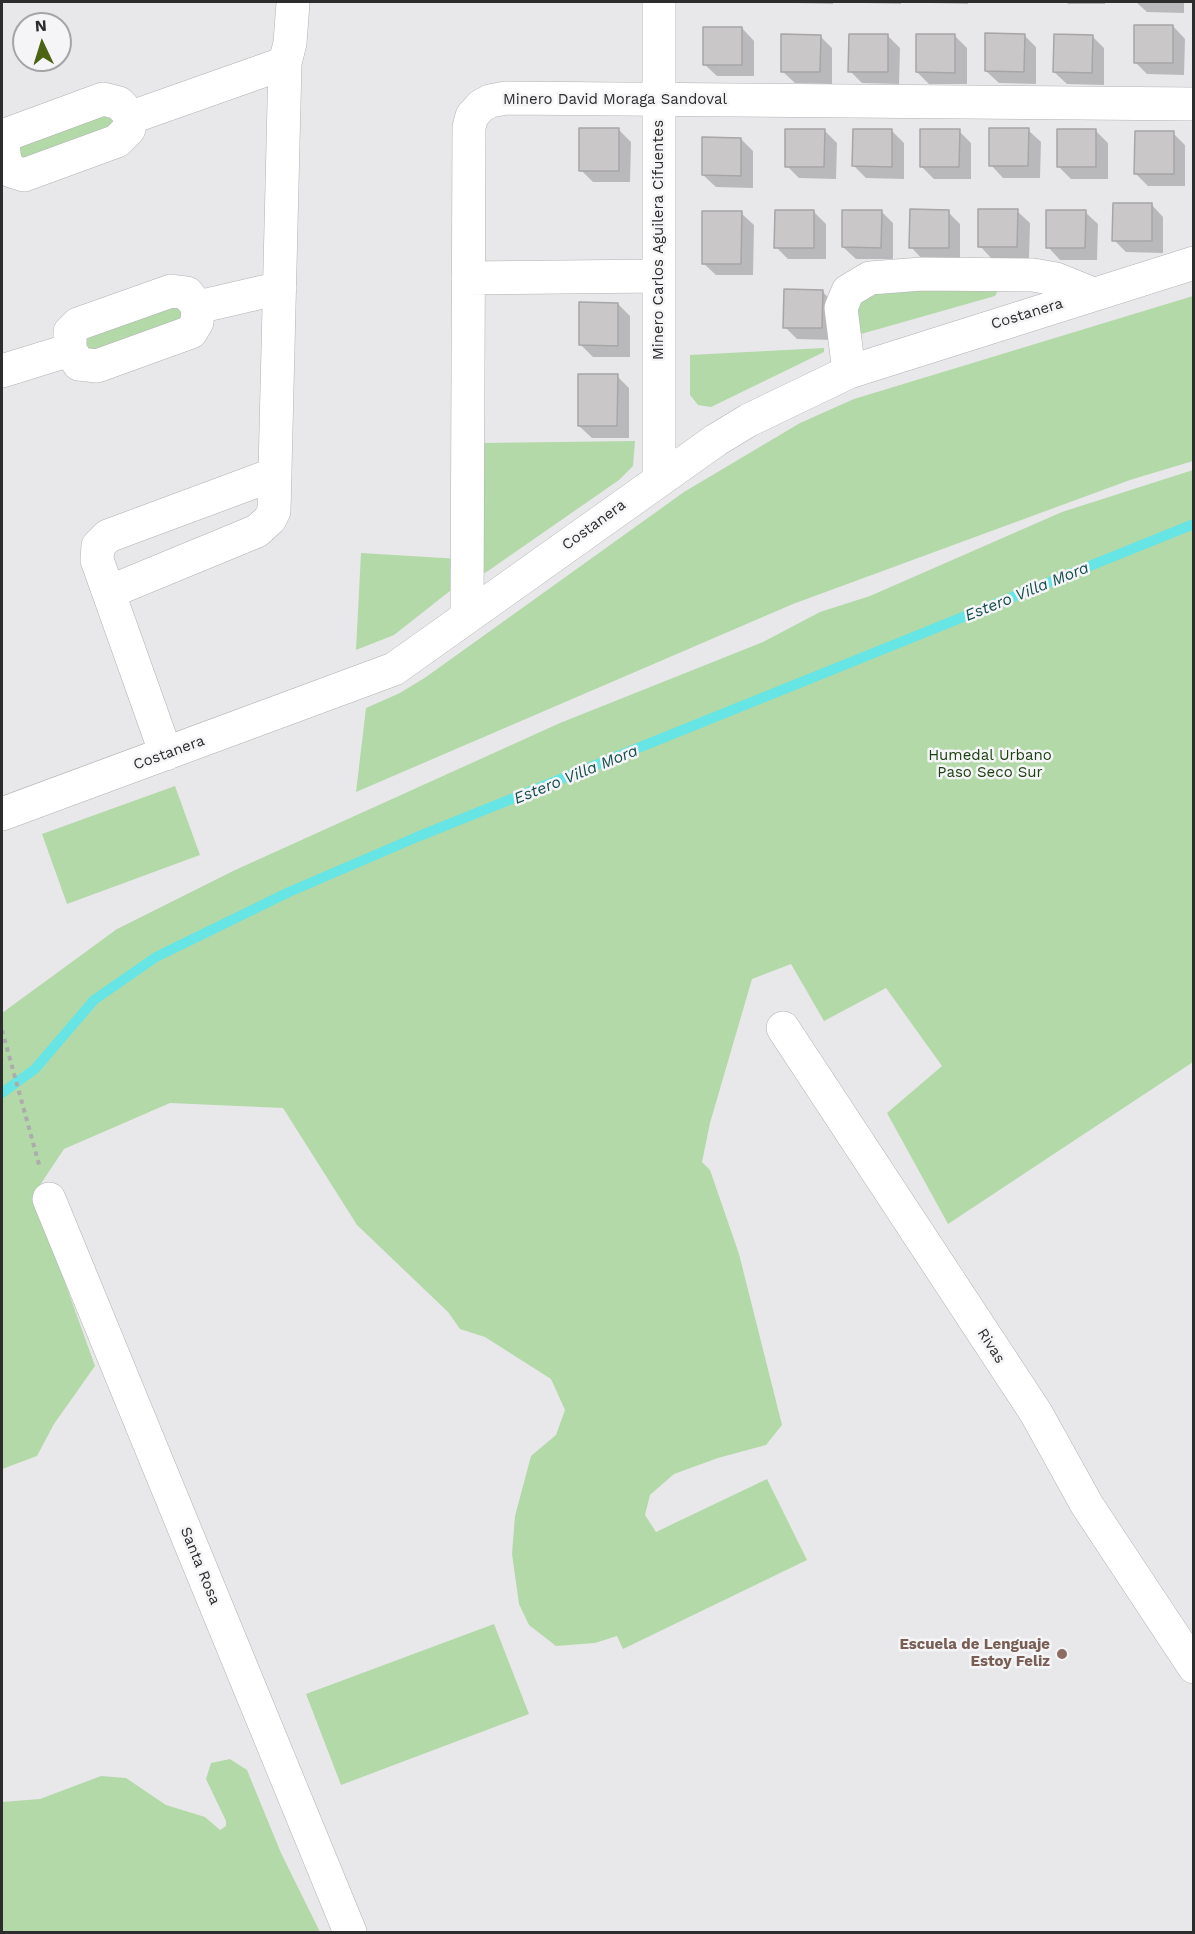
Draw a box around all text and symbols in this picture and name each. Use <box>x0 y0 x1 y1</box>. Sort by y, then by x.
north arrow <box>12 12 72 72</box>
text: N <box>34 16 47 35</box>
street label: Minero David Moraga Sandoval <box>503 91 727 109</box>
street label: Minero Carlos Aguilera Cifuentes <box>650 120 668 360</box>
street label: Costanera <box>989 295 1065 333</box>
street label: Costanera <box>559 496 629 554</box>
water label: Estero Villa Mora <box>962 558 1092 626</box>
street label: Costanera <box>131 732 207 774</box>
water label: Estero Villa Mora <box>511 741 641 809</box>
park label: Humedal Urbano Paso Seco Sur <box>928 747 1052 782</box>
street label: Rivas <box>973 1325 1009 1367</box>
street label: Santa Rosa <box>176 1525 224 1607</box>
place label: Escuela de Lenguaje Estoy Feliz <box>899 1636 1050 1671</box>
marker: Escuela de Lenguaje Estoy Feliz <box>1055 1647 1069 1661</box>

